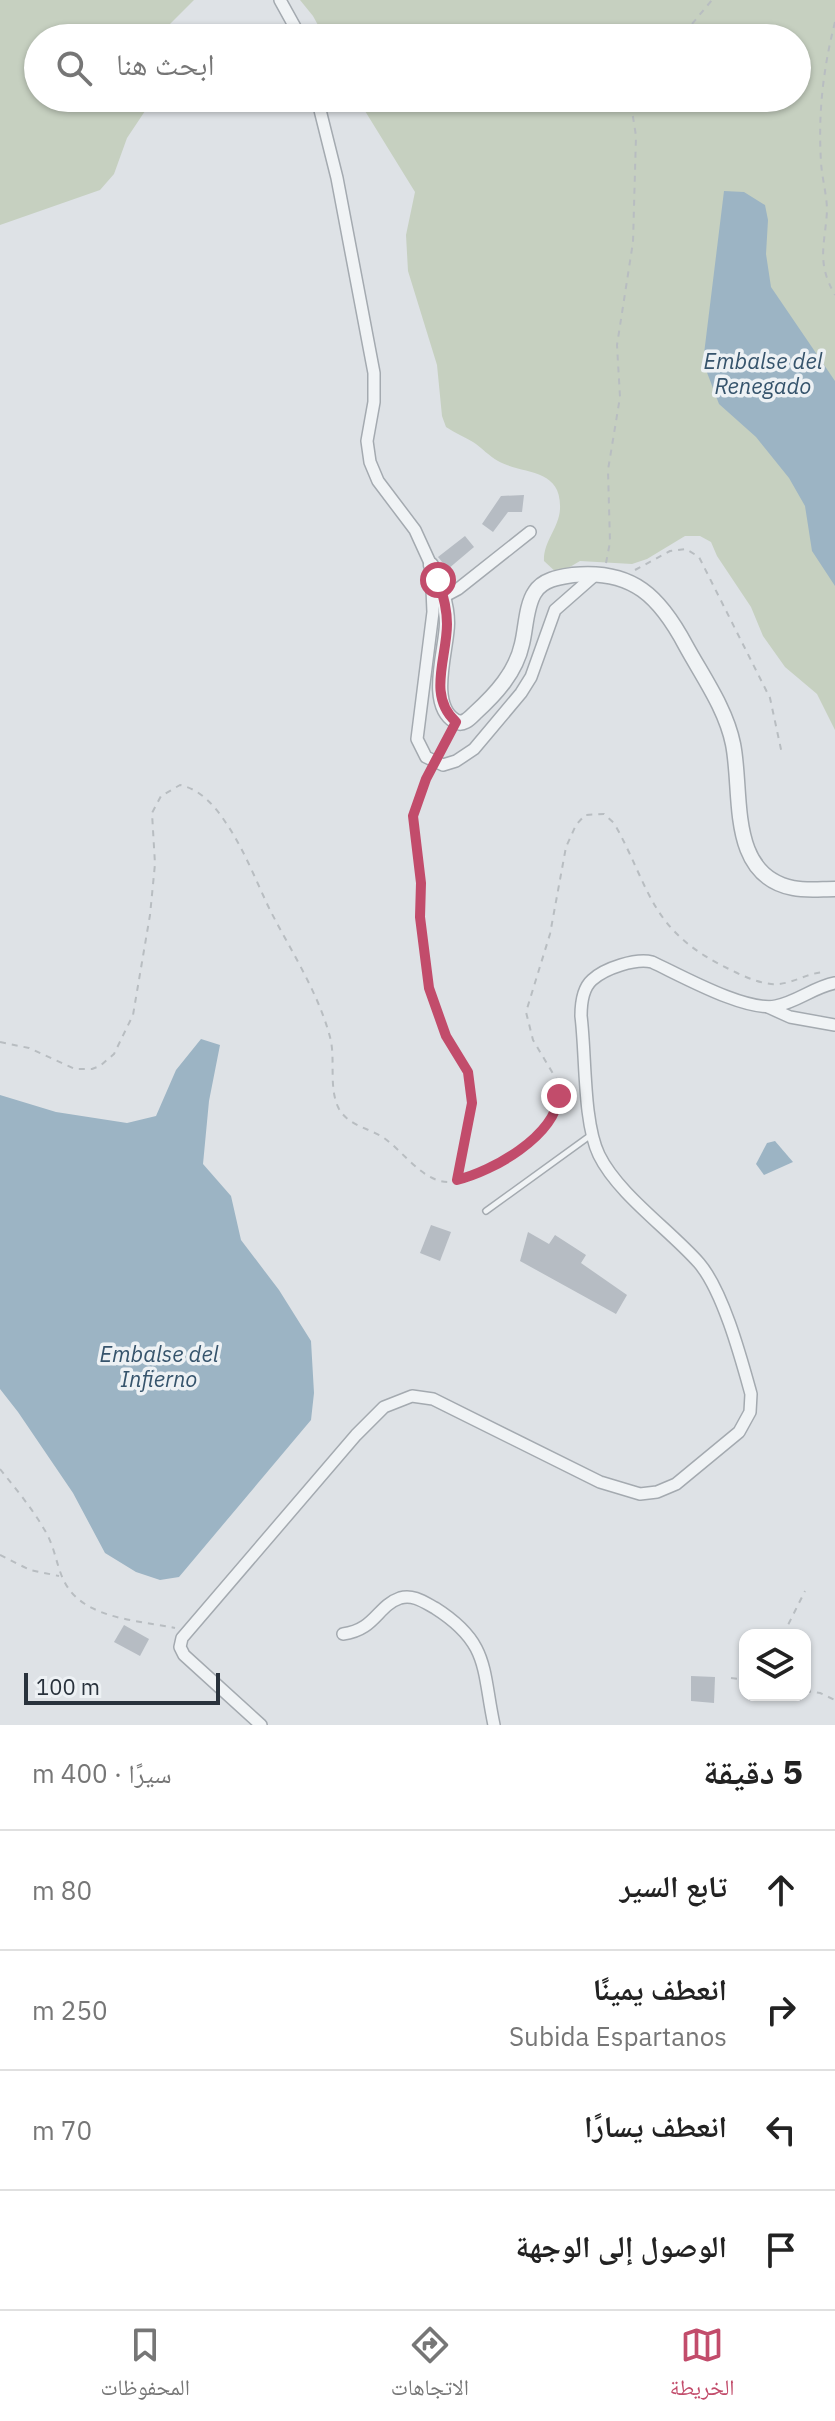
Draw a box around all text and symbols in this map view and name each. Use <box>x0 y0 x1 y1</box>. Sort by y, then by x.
search box <box>24 24 811 112</box>
text: ابحث هنا <box>116 44 215 83</box>
icon: search <box>52 46 96 90</box>
water label: Embalse del Renegado <box>704 346 823 400</box>
route start <box>420 562 456 598</box>
route end <box>541 1078 577 1114</box>
water label: Embalse del Infierno <box>100 1339 219 1393</box>
map controls <box>739 1629 811 1701</box>
button: layers <box>739 1629 811 1701</box>
scale bar <box>24 1669 220 1705</box>
text: 100 m <box>36 1672 100 1701</box>
text: 5 دقيقة <box>703 1749 803 1793</box>
text: سيرًا · 400 m <box>32 1756 172 1790</box>
text: تابع السير <box>620 1866 727 1905</box>
icon: ahead <box>759 1868 803 1912</box>
text: 80 m <box>32 1873 92 1907</box>
text: انعطف يمينًا <box>593 1969 727 2008</box>
icon: right <box>759 1988 803 2032</box>
text: 250 m <box>32 1993 108 2027</box>
text: Subida Espartanos <box>509 2019 727 2053</box>
text: انعطف يسارًا <box>584 2106 727 2145</box>
icon: left <box>759 2108 803 2152</box>
text: 70 m <box>32 2113 92 2147</box>
text: الوصول إلى الوجهة <box>516 2226 727 2265</box>
icon: arrive <box>759 2228 803 2272</box>
tab: المحفوظات <box>100 2323 190 2409</box>
tab: الاتجاهات <box>391 2323 469 2409</box>
tab: الخريطة <box>670 2323 735 2409</box>

